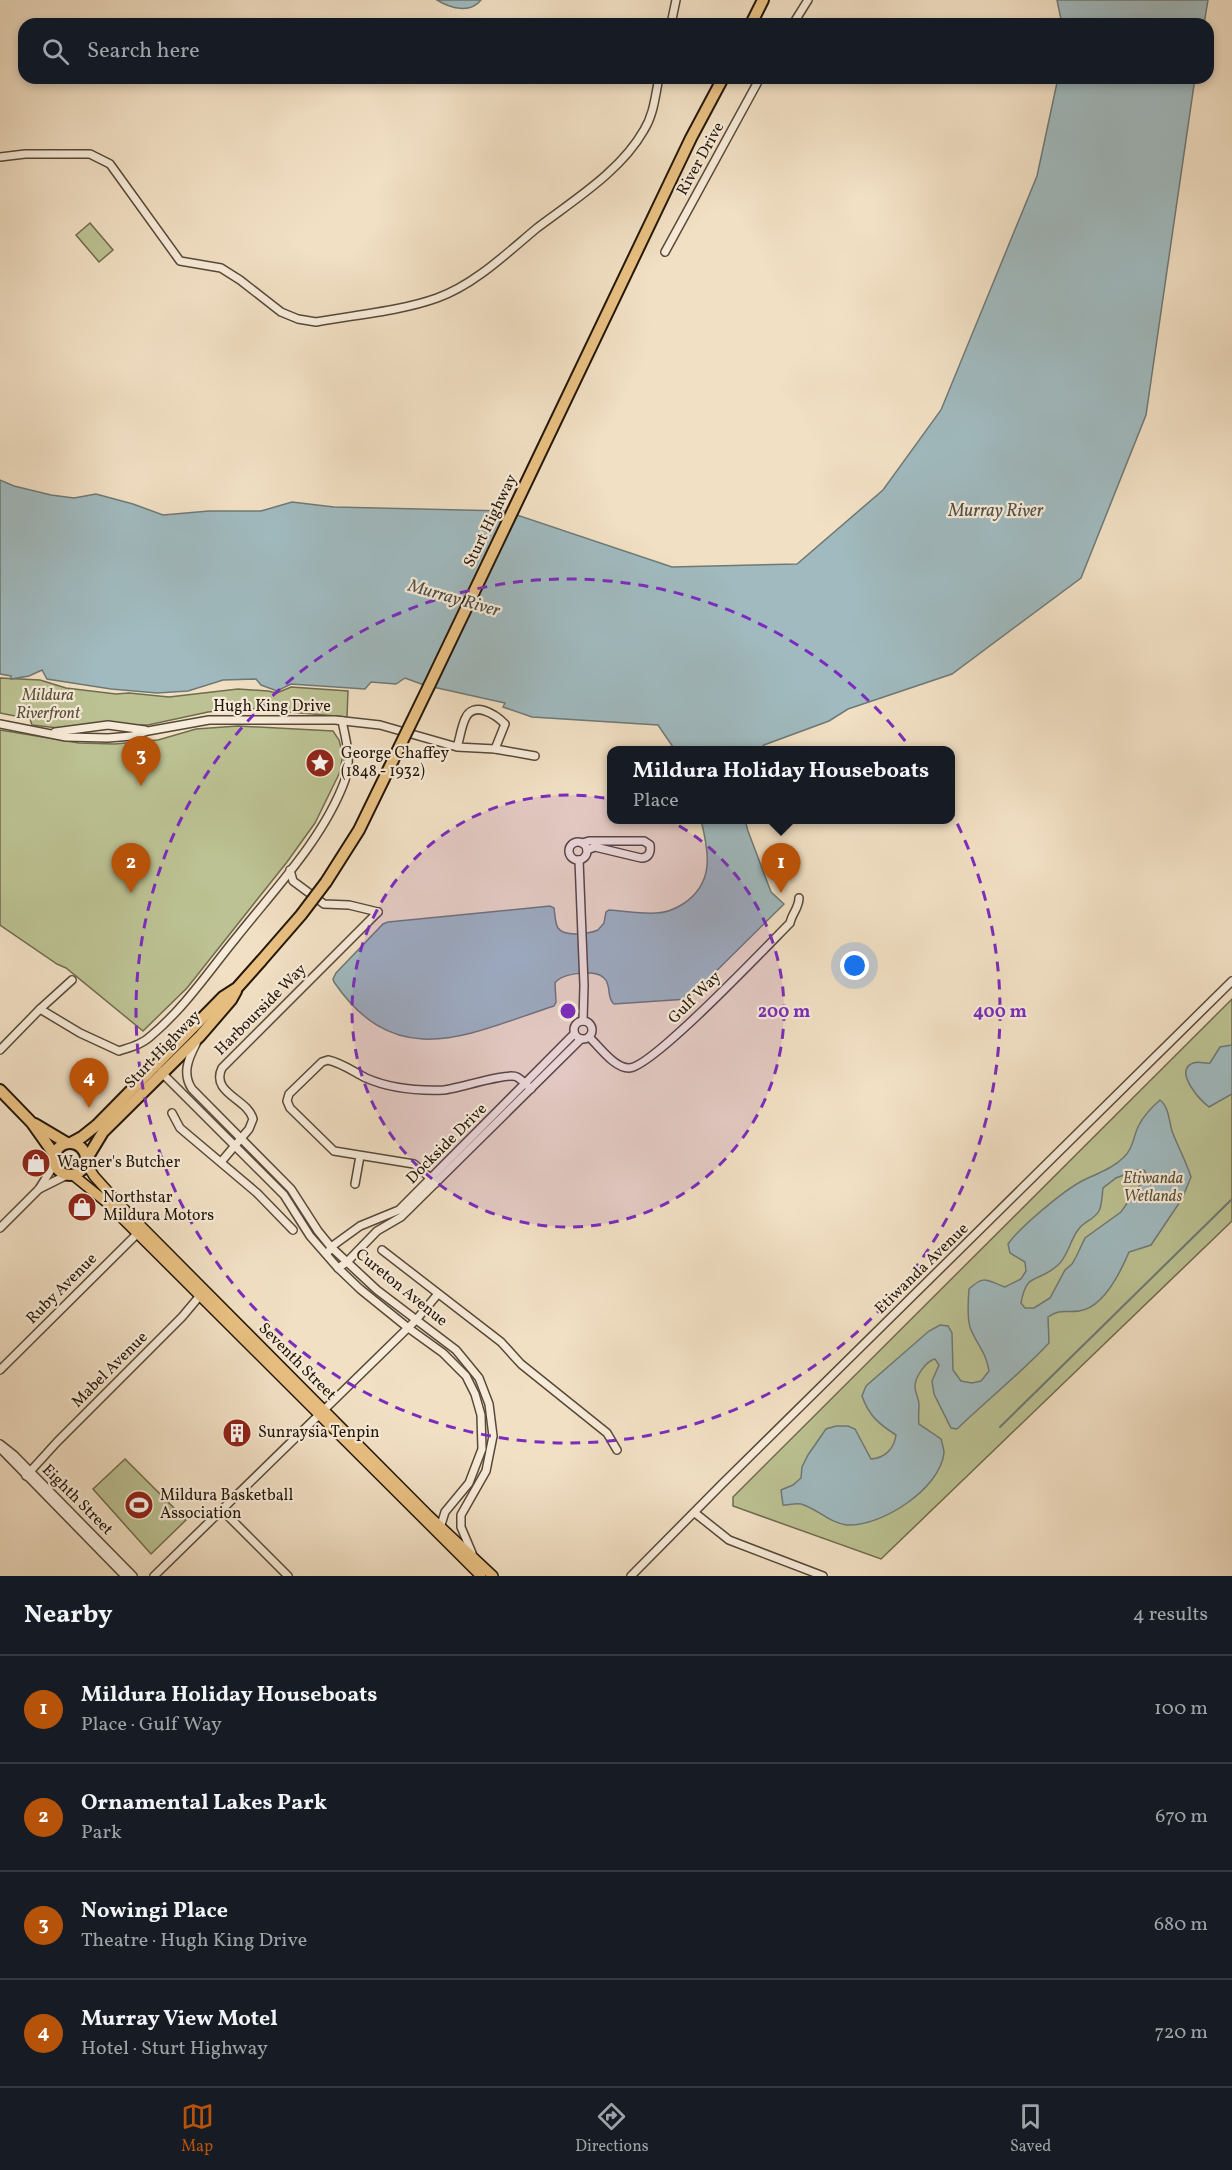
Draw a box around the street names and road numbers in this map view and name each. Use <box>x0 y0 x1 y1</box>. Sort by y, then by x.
street label: River Drive <box>672 118 730 200</box>
street label: Sturt Highway <box>459 470 523 571</box>
street label: Hugh King Drive <box>213 696 331 718</box>
street label: Harbourside Way <box>210 959 312 1061</box>
street label: Gulf Way <box>664 967 726 1029</box>
street label: Sturt Highway <box>120 1006 206 1094</box>
street label: Dockside Drive <box>402 1099 492 1189</box>
street label: Etiwanda Avenue <box>870 1219 974 1319</box>
street label: Cureton Avenue <box>350 1244 452 1332</box>
street label: Ruby Avenue <box>22 1249 102 1329</box>
street label: Seventh Street <box>253 1318 341 1406</box>
street label: Mabel Avenue <box>67 1327 153 1413</box>
street label: Eighth Street <box>37 1460 118 1541</box>

